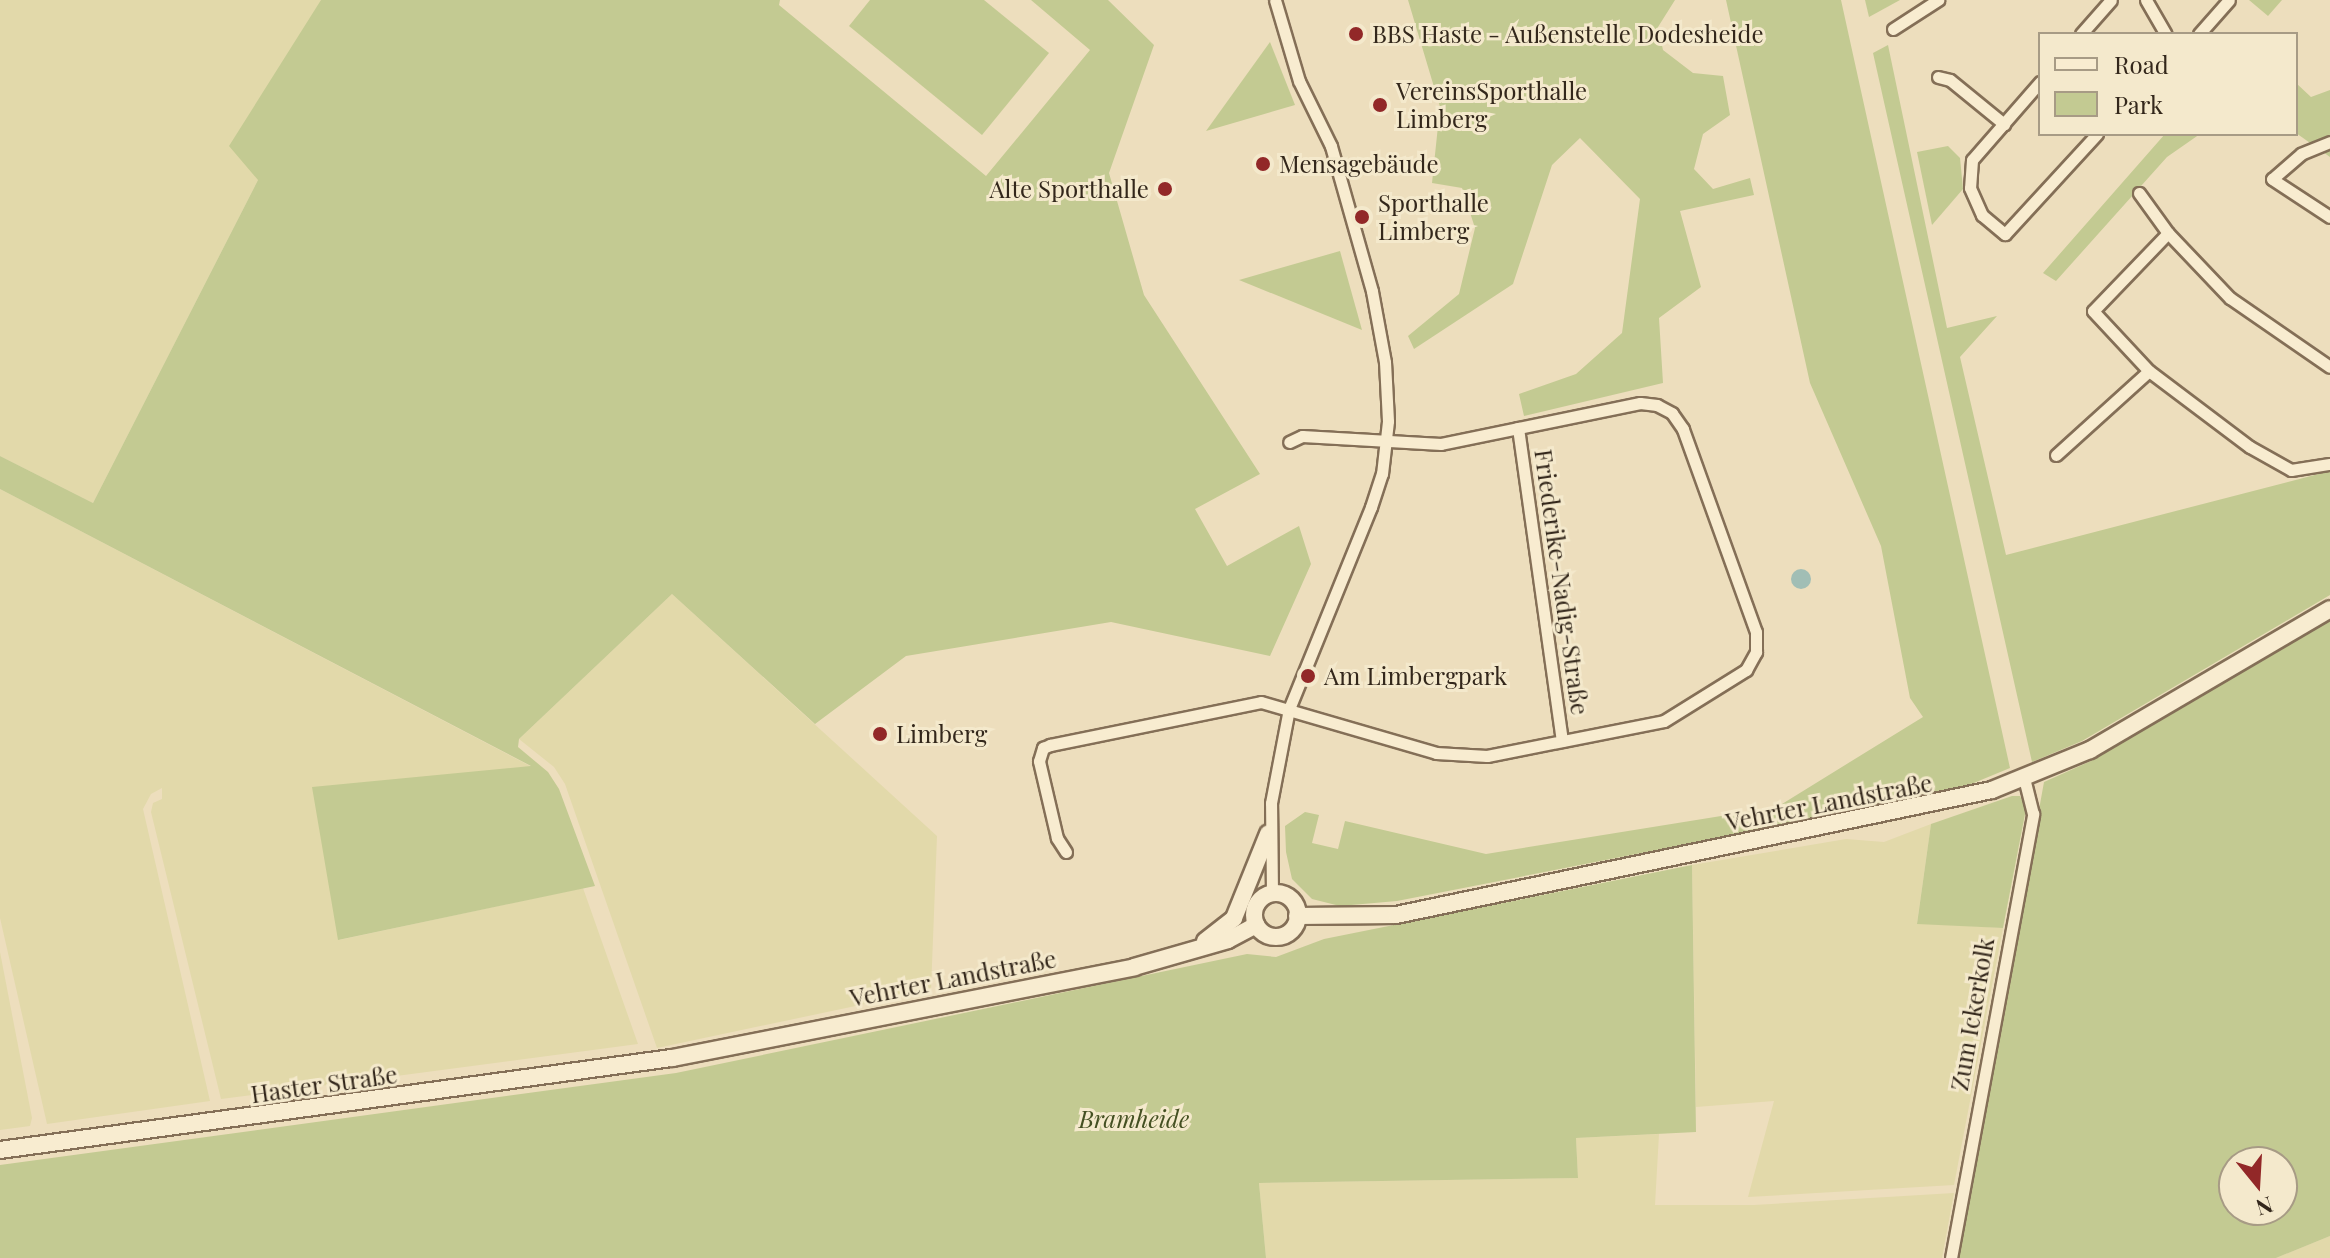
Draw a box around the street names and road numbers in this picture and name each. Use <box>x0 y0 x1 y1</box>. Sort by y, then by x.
street label: Friederike-Nadig-Straße <box>1529 447 1595 717</box>
street label: Vehrter Landstraße <box>1723 768 1935 836</box>
street label: Zum Ickerkolk <box>1944 935 2000 1093</box>
street label: Vehrter Landstraße <box>847 944 1059 1012</box>
street label: Haster Straße <box>249 1059 399 1109</box>

